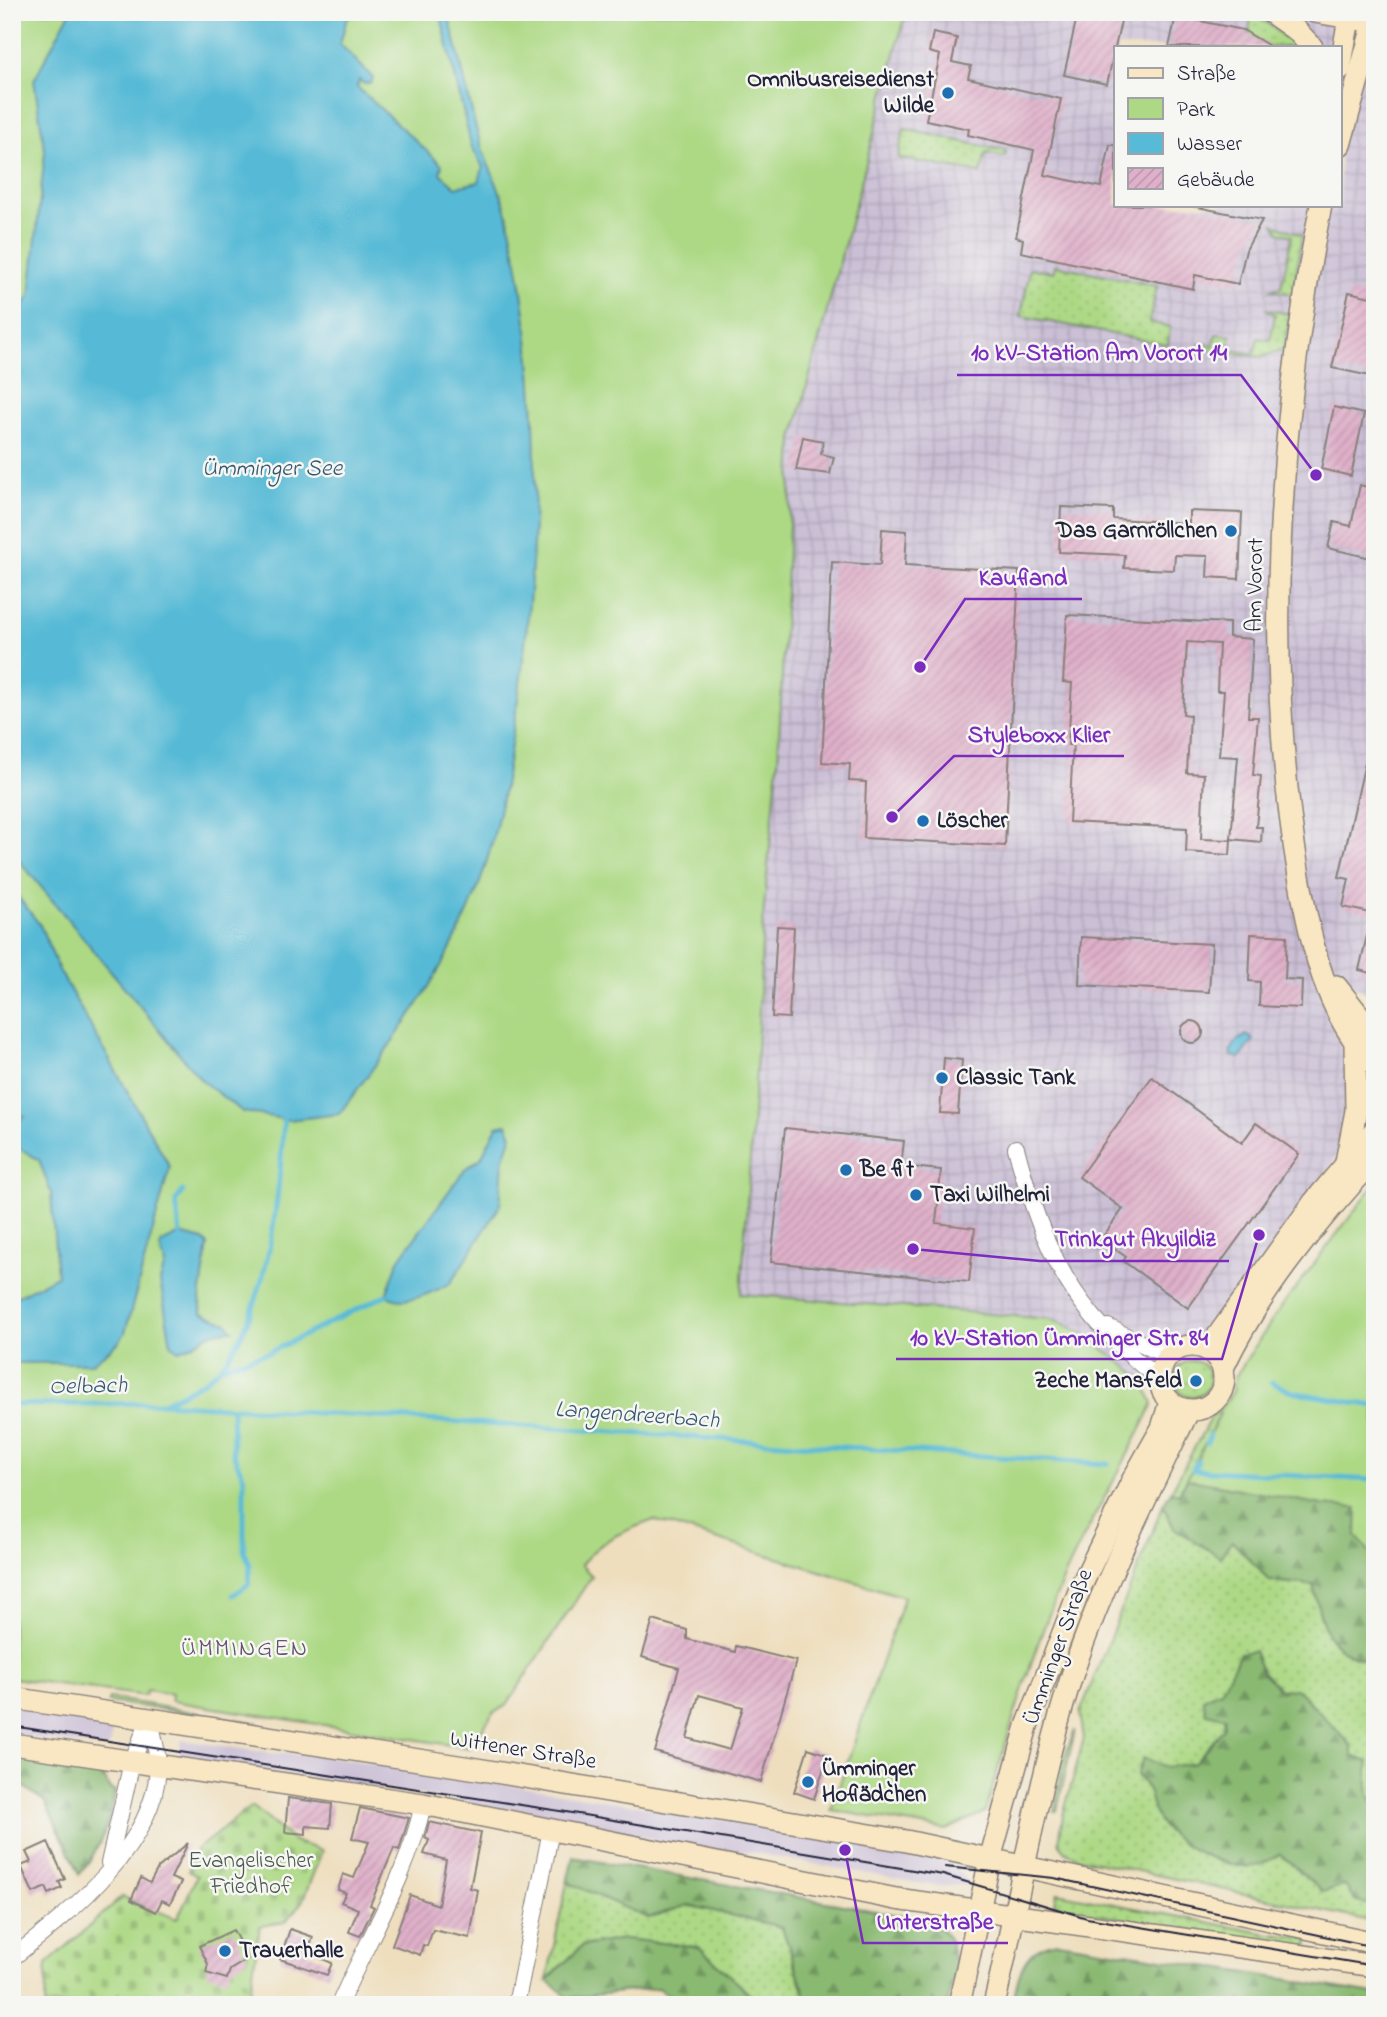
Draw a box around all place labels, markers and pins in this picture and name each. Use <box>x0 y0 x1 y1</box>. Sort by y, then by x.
place label: Omnibusreisedienst Wilde <box>747 64 935 123</box>
marker: Omnibusreisedienst Wilde <box>940 85 956 101</box>
callout: 10 kV-Station Am Vorort 14 <box>957 330 1241 375</box>
place label: Das Garnröllchen <box>1055 515 1217 548</box>
marker: Das Garnröllchen <box>1223 523 1239 539</box>
callout: Kaufland <box>965 554 1082 599</box>
callout: Styleboxx Klier <box>954 711 1124 756</box>
place label: Löscher <box>937 805 1009 838</box>
marker: Löscher <box>915 813 931 829</box>
place label: Classic Tank <box>956 1062 1076 1095</box>
marker: Classic Tank <box>934 1070 950 1086</box>
place label: Be fit <box>859 1154 914 1187</box>
marker: Be fit <box>838 1162 854 1178</box>
place label: Taxi Wilhelmi <box>930 1179 1050 1212</box>
marker: Taxi Wilhelmi <box>908 1187 924 1203</box>
callout: Trinkgut Akyildiz <box>1040 1216 1229 1261</box>
callout: 10 kV-Station Ümminger Str. 84 <box>896 1314 1222 1359</box>
place label: Zeche Mansfeld <box>1034 1365 1182 1398</box>
marker: Zeche Mansfeld <box>1188 1373 1204 1389</box>
place label: Ümminger Hoflädchen <box>822 1753 926 1812</box>
marker: Ümminger Hoflädchen <box>800 1774 816 1790</box>
callout: Unterstraße <box>863 1898 1008 1943</box>
place label: Trauerhalle <box>239 1935 344 1968</box>
marker: Trauerhalle <box>217 1943 233 1959</box>

